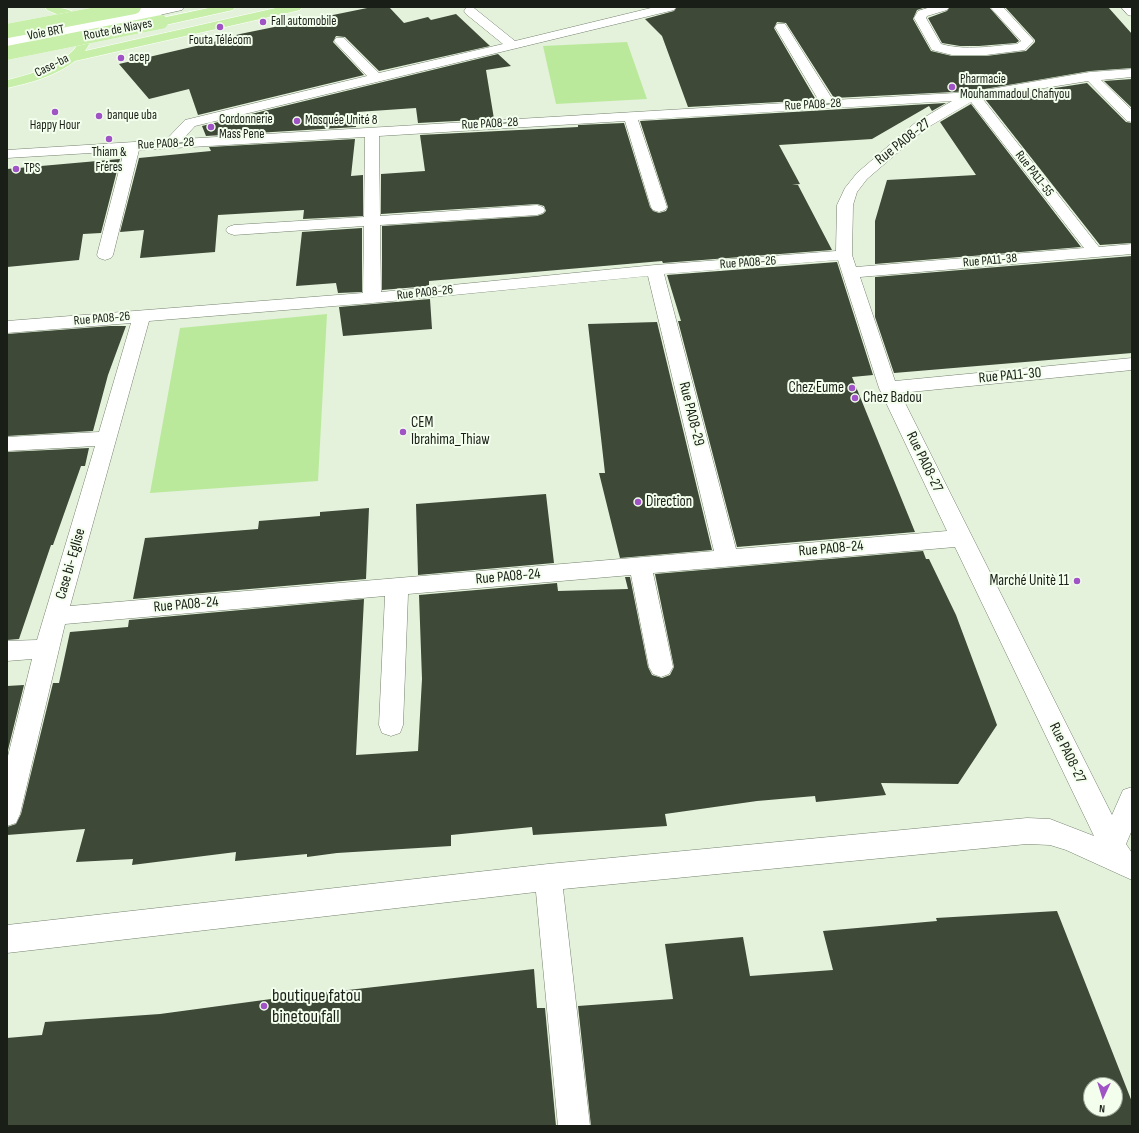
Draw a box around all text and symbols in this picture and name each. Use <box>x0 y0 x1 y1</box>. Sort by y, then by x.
place label: Fall automobile <box>271 14 336 30</box>
street label: Route de Niayes <box>82 16 154 44</box>
marker: Fall automobile <box>258 17 268 27</box>
street label: Voie BRT <box>26 22 66 44</box>
marker: Fouta Télécom <box>215 22 225 32</box>
place label: Fouta Télécom <box>189 33 251 49</box>
place label: acep <box>129 50 150 66</box>
street label: Case-ba <box>32 51 72 81</box>
marker: acep <box>116 53 126 63</box>
place label: Pharmacie Mouhammadoul Chafiyou <box>960 72 1070 103</box>
marker: Pharmacie Mouhammadoul Chafiyou <box>947 82 957 92</box>
street label: Rue PA08-28 <box>784 96 842 114</box>
marker: Happy Hour <box>50 107 60 117</box>
place label: banque uba <box>107 108 157 124</box>
marker: banque uba <box>94 111 104 121</box>
place label: Cordonnerie Mass Pene <box>219 112 273 143</box>
place label: Mosquée Unité 8 <box>305 113 377 129</box>
street label: Rue PA08-28 <box>461 115 519 133</box>
street label: Rue PA08-27 <box>872 115 934 169</box>
marker: Mosquée Unité 8 <box>292 116 302 126</box>
place label: Happy Hour <box>30 118 80 134</box>
marker: Cordonnerie Mass Pene <box>206 122 216 132</box>
marker: Thiam & Fréres <box>104 134 114 144</box>
street label: Rue PA08-28 <box>137 135 195 153</box>
place label: Thiam & Fréres <box>91 145 127 176</box>
street label: Rue PA11-55 <box>1011 148 1057 200</box>
place label: TPS <box>24 161 40 177</box>
marker: TPS <box>11 164 21 174</box>
street label: Rue PA11-38 <box>962 251 1018 271</box>
street label: Rue PA08-26 <box>719 253 777 273</box>
street label: Rue PA08-26 <box>396 282 454 304</box>
street label: Rue PA08-26 <box>73 309 131 329</box>
street label: Rue PA11-30 <box>978 364 1042 388</box>
place label: Chez Eume <box>788 379 844 397</box>
street label: Rue PA08-29 <box>674 380 708 448</box>
marker: Chez Eume <box>847 383 857 393</box>
place label: Chez Badou <box>863 389 922 407</box>
marker: Chez Badou <box>850 393 860 403</box>
place label: CEM Ibrahima_Thiaw <box>411 414 490 449</box>
marker: CEM Ibrahima_Thiaw <box>398 427 408 437</box>
street label: Rue PA08-27 <box>902 429 946 495</box>
place label: Direction <box>646 493 692 511</box>
marker: Direction <box>633 497 643 507</box>
street label: Case bi- Eglise <box>52 526 90 602</box>
street label: Rue PA08-24 <box>798 537 864 561</box>
street label: Rue PA08-24 <box>475 565 541 589</box>
place label: Marché Unitè 11 <box>989 572 1069 590</box>
marker: Marché Unitè 11 <box>1072 576 1082 586</box>
street label: Rue PA08-24 <box>153 593 219 617</box>
street label: Rue PA08-27 <box>1045 720 1089 786</box>
place label: boutique fatou binetou fall <box>272 985 361 1028</box>
marker: boutique fatou binetou fall <box>259 1001 269 1011</box>
north arrow <box>1083 1077 1123 1117</box>
text: N <box>1099 1102 1106 1115</box>

